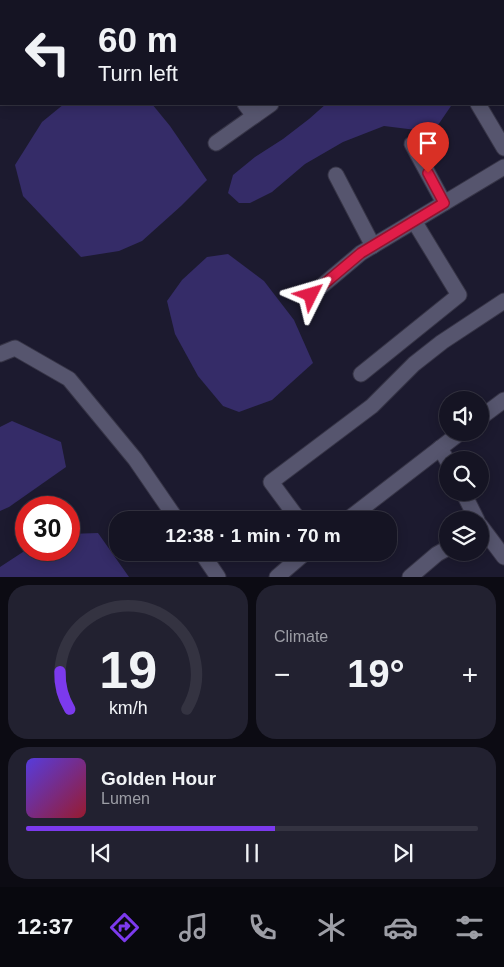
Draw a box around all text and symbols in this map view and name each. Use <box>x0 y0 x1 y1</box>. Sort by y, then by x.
icon: left <box>15 20 80 85</box>
text: 60 m <box>98 20 178 59</box>
text: Turn left <box>98 61 178 86</box>
pin <box>407 122 449 173</box>
icon: arrive <box>414 129 442 157</box>
position arrow <box>284 268 336 320</box>
map controls <box>439 391 489 561</box>
button: sound <box>439 391 489 441</box>
button: search <box>439 451 489 501</box>
speed limit sign: 30 <box>15 496 80 561</box>
button: layers <box>439 511 489 561</box>
text: 12:38 · 1 min · 70 m <box>165 525 341 546</box>
text: Climate <box>274 628 328 645</box>
text: 19 <box>99 641 157 699</box>
text: 19° <box>347 653 405 695</box>
text: − <box>274 659 290 690</box>
text: + <box>462 659 478 690</box>
text: km/h <box>109 698 147 718</box>
text: Golden Hour <box>101 768 216 789</box>
text: Lumen <box>101 790 150 807</box>
icon: previous <box>87 839 115 867</box>
icon: pause <box>238 839 266 867</box>
icon: next <box>389 839 417 867</box>
icon: directions <box>107 910 142 945</box>
icon: music <box>176 910 211 945</box>
icon: phone <box>245 910 280 945</box>
icon: climate <box>314 910 349 945</box>
icon: car <box>383 910 418 945</box>
icon: filters <box>452 910 487 945</box>
text: 12:37 <box>17 914 73 939</box>

